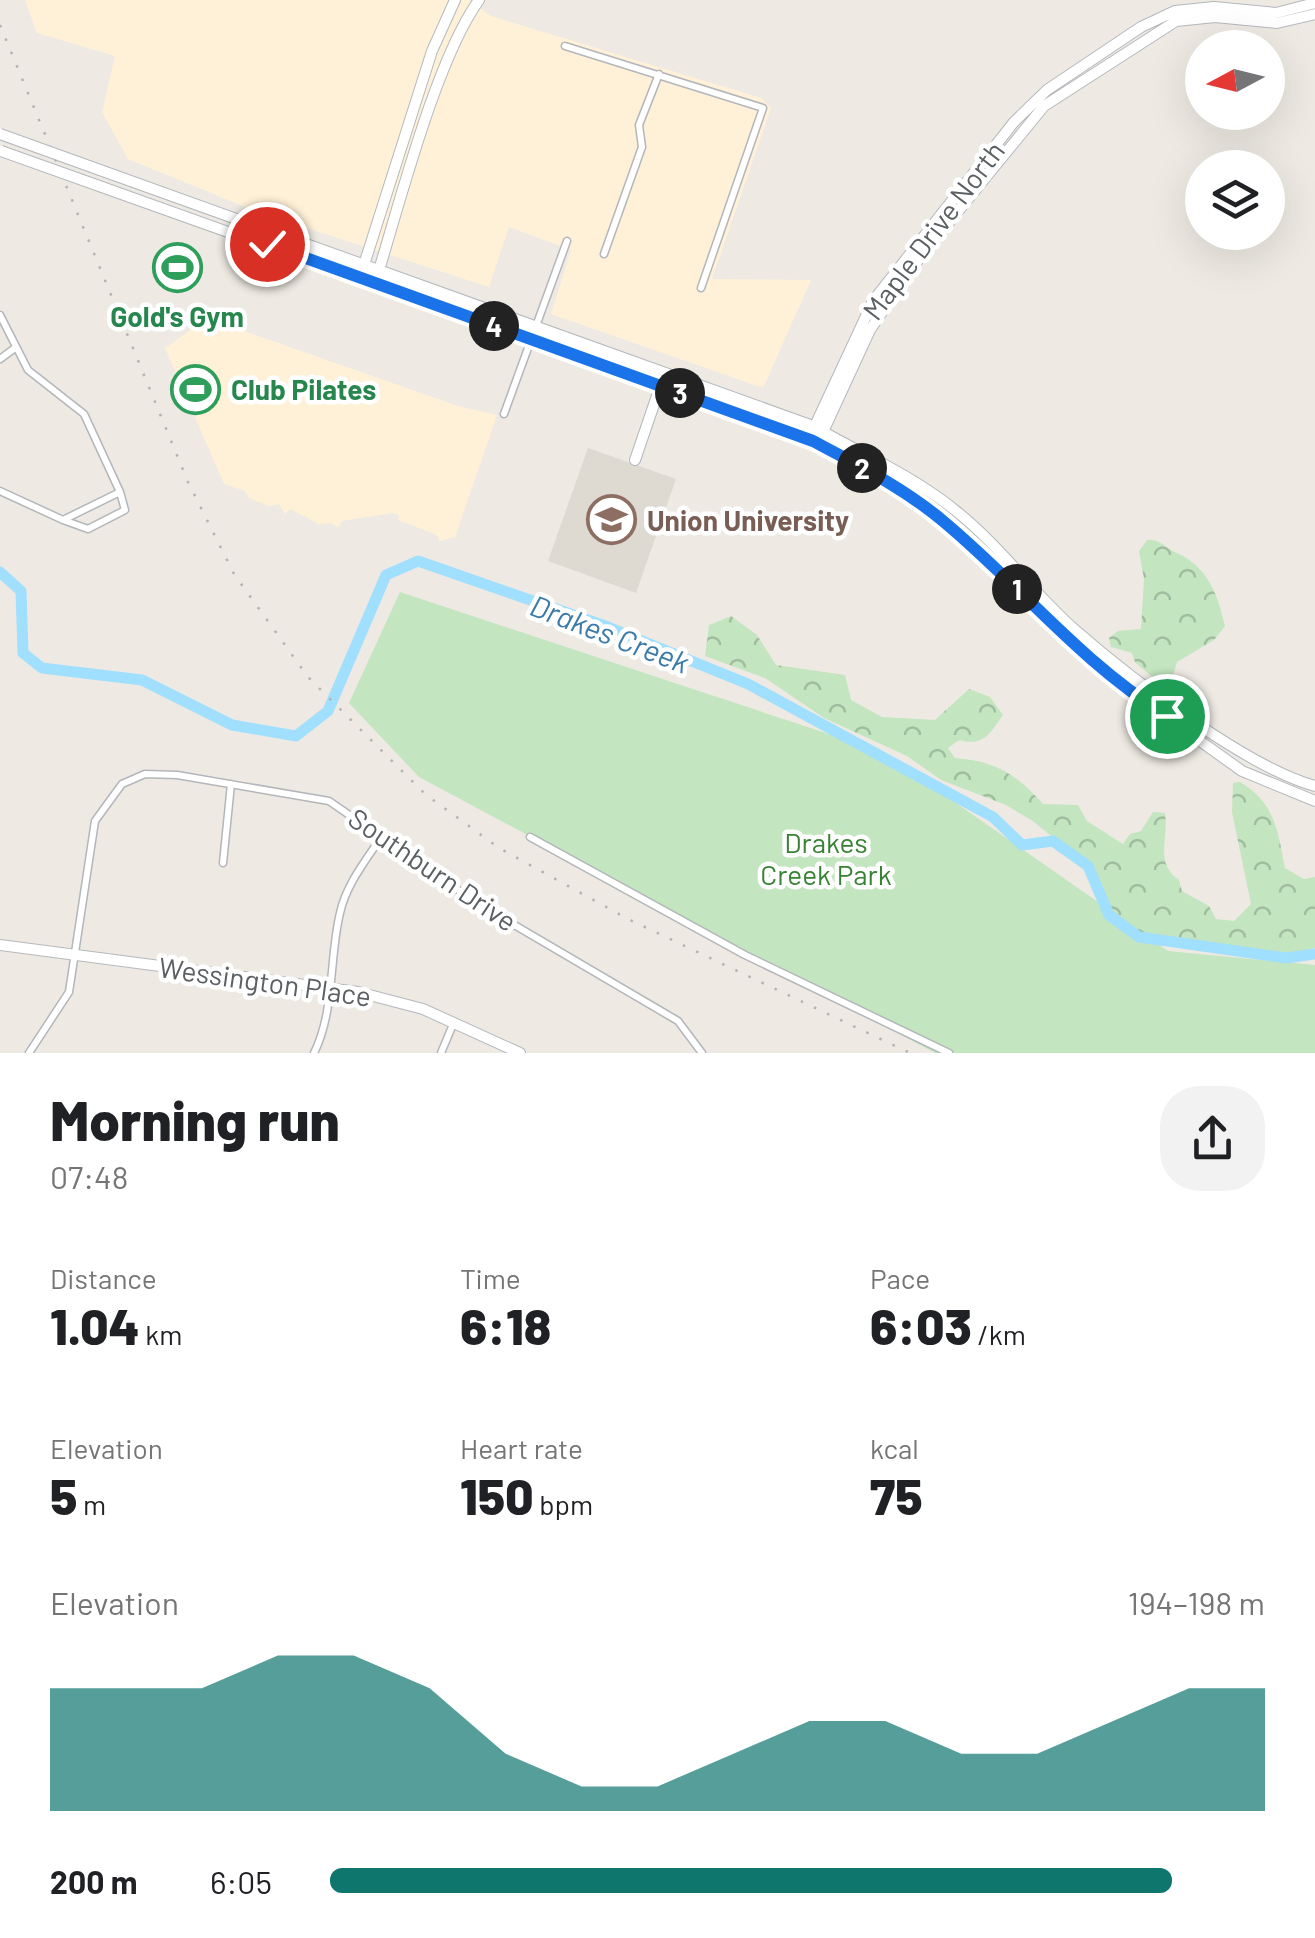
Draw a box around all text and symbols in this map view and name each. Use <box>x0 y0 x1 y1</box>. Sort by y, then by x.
north arrow <box>1185 30 1285 130</box>
map controls <box>1185 30 1285 250</box>
street label: Maple Drive North <box>855 134 1011 326</box>
button: layers <box>1185 150 1285 250</box>
pin <box>225 202 310 287</box>
icon: check <box>240 217 295 272</box>
sports icon: Gold's Gym <box>151 242 203 294</box>
place label: Gold's Gym <box>110 299 244 333</box>
pin: 4 <box>469 301 519 351</box>
text: 4 <box>486 309 502 343</box>
sports icon: Club Pilates <box>170 363 222 415</box>
pin: 3 <box>655 368 705 418</box>
place label: Club Pilates <box>231 372 376 406</box>
text: 3 <box>672 376 688 410</box>
pin: 2 <box>837 443 887 493</box>
text: 2 <box>854 451 870 485</box>
school or university icon: Union University <box>586 494 638 546</box>
place label: Union University <box>647 503 849 537</box>
pin: 1 <box>992 564 1042 614</box>
text: 1 <box>1012 572 1022 606</box>
water label: Drakes Creek <box>526 586 695 680</box>
pin <box>1125 674 1210 759</box>
icon: arrive <box>1140 689 1195 744</box>
street label: Southburn Drive <box>342 800 524 938</box>
park label: Drakes Creek Park <box>760 825 892 891</box>
street label: Wessington Place <box>157 949 373 1013</box>
text: Morning run <box>50 1086 340 1152</box>
button: share <box>1160 1086 1265 1191</box>
text: 07:48 <box>50 1157 128 1195</box>
text: Distance <box>50 1261 157 1295</box>
text: Time <box>460 1261 521 1295</box>
text: Pace <box>870 1261 930 1295</box>
text: 1.04 <box>50 1295 140 1355</box>
text: 6:18 <box>460 1295 551 1355</box>
text: 6:03 <box>870 1295 972 1355</box>
text: km <box>140 1317 183 1351</box>
text: /km <box>972 1317 1026 1351</box>
text: Elevation <box>50 1431 163 1465</box>
text: Heart rate <box>460 1431 583 1465</box>
text: kcal <box>870 1431 919 1465</box>
text: 5 <box>50 1465 77 1525</box>
text: 150 <box>460 1465 534 1525</box>
text: 75 <box>870 1465 923 1525</box>
text: m <box>77 1487 106 1521</box>
text: bpm <box>534 1487 593 1521</box>
text: Elevation <box>50 1583 179 1621</box>
text: 194–198 m <box>1128 1583 1265 1621</box>
text: 200 m <box>50 1862 138 1900</box>
text: 6:05 <box>210 1862 272 1900</box>

